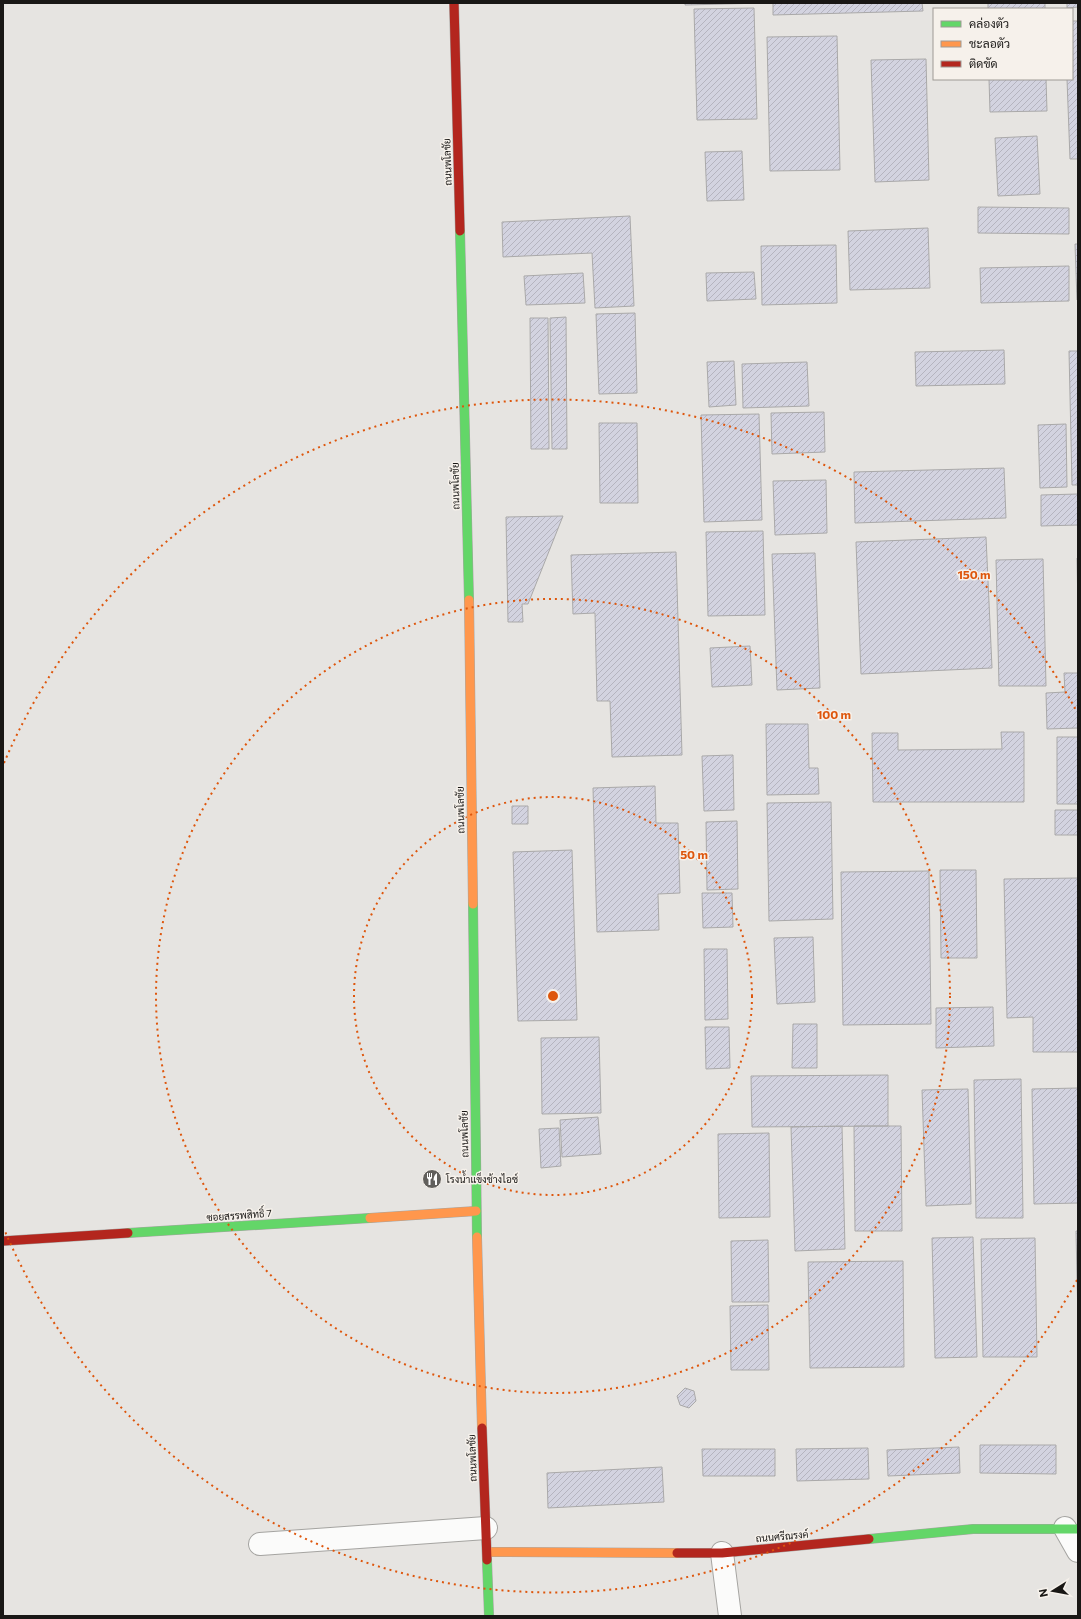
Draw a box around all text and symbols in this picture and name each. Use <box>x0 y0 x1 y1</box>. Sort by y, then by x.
legend <box>933 8 1073 80</box>
text: คล่องตัว <box>969 16 1009 30</box>
text: ชะลอตัว <box>969 36 1010 50</box>
text: ติดขัด <box>969 56 998 70</box>
street label: ถนนพโลชัย <box>440 138 454 186</box>
street label: ถนนพโลชัย <box>449 462 461 510</box>
text: 150 m <box>957 567 991 581</box>
text: 100 m <box>817 707 851 721</box>
street label: ถนนพโลชัย <box>454 786 466 834</box>
text: 50 m <box>680 847 708 861</box>
centre of rings <box>546 989 560 1003</box>
street label: ถนนพโลชัย <box>458 1110 470 1158</box>
restaurant icon: โรงน้ำแข็งช้างไอซ์ <box>421 1168 443 1190</box>
place label: โรงน้ำแข็งช้างไอซ์ <box>445 1170 518 1185</box>
street label: ซอยสรรพสิทธิ์ 7 <box>206 1204 272 1223</box>
street label: ถนนพโลชัย <box>465 1434 479 1482</box>
street label: ถนนศรีณรงค์ <box>755 1527 809 1544</box>
north arrow <box>1033 1571 1073 1611</box>
text: N <box>1036 1588 1050 1598</box>

